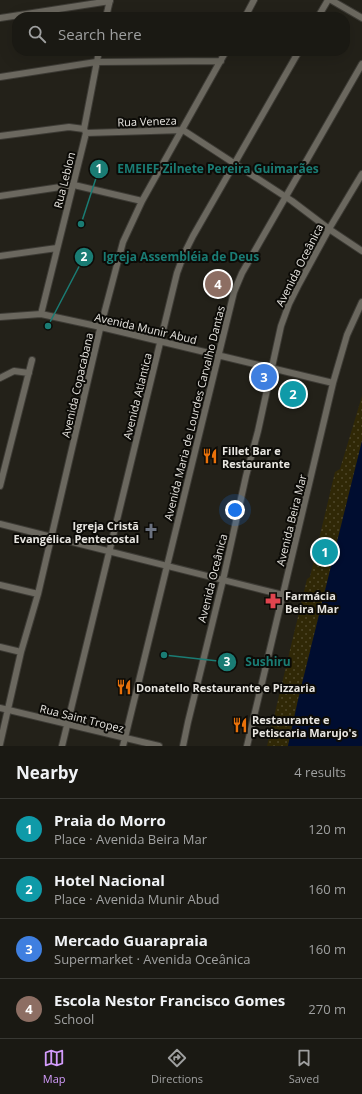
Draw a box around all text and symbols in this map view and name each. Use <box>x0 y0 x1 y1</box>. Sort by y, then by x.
search box <box>12 12 350 56</box>
icon: search <box>26 23 48 45</box>
text: Search here <box>58 24 142 44</box>
street label: Rua Veneza <box>117 112 177 130</box>
street label: Rua Leblon <box>50 150 78 210</box>
callout: EMEIEF Zilnete Pereira Guimarães <box>89 157 327 181</box>
text: 1 <box>96 160 102 177</box>
text: EMEIEF Zilnete Pereira Guimarães <box>117 160 319 177</box>
street label: Avenida Oceânica <box>272 221 326 309</box>
callout: Igreja Assembléia de Deus <box>74 245 267 269</box>
text: 2 <box>81 248 88 265</box>
text: Igreja Assembléia de Deus <box>103 248 259 265</box>
pin: 4 <box>205 269 231 299</box>
street label: Avenida Maria de Lourdes Carvalho Dantas <box>160 304 228 522</box>
street label: Avenida Munir Abud <box>93 309 199 347</box>
street label: Avenida Copacabana <box>58 331 96 439</box>
street label: Avenida Atlantica <box>119 351 155 441</box>
pin: 3 <box>251 362 277 392</box>
pin: 2 <box>280 379 306 409</box>
place label: Fillet Bar e Restaurante <box>222 443 291 471</box>
restaurant icon: Fillet Bar e Restaurante <box>201 447 219 465</box>
street label: Avenida Beira Mar <box>272 472 310 567</box>
your location <box>225 500 245 520</box>
place label: Igreja Cristã Evangélica Pentecostal <box>14 518 139 546</box>
church icon: Igreja Cristã Evangélica Pentecostal <box>142 522 160 540</box>
street label: Avenida Oceânica <box>194 532 230 624</box>
pin: 1 <box>312 537 338 567</box>
place label: Farmácia Beira Mar <box>285 588 339 616</box>
pharmacy icon: Farmácia Beira Mar <box>264 592 282 610</box>
callout: Sushiru <box>217 650 298 674</box>
text: 3 <box>224 653 231 670</box>
text: Sushiru <box>245 653 291 670</box>
restaurant icon: Donatello Restaurante e Pizzaria <box>115 678 133 696</box>
place label: Donatello Restaurante e Pizzaria <box>136 680 315 695</box>
street label: Rua Saint Tropez <box>38 700 126 736</box>
place label: Restaurante e Petiscaria Marujo's <box>252 712 357 740</box>
restaurant icon: Restaurante e Petiscaria Marujo's <box>231 716 249 734</box>
text: Nearby <box>16 761 78 784</box>
text: 4 results <box>294 763 346 781</box>
text: Praia do Morro <box>54 810 166 830</box>
text: 1 <box>25 820 33 838</box>
text: 120 m <box>308 820 346 838</box>
text: Place · Avenida Beira Mar <box>54 830 207 848</box>
text: Hotel Nacional <box>54 870 165 890</box>
text: 2 <box>25 880 33 898</box>
text: 160 m <box>308 880 346 898</box>
text: Place · Avenida Munir Abud <box>54 890 220 908</box>
text: Mercado Guarapraia <box>54 930 208 950</box>
text: 3 <box>25 940 33 958</box>
text: 160 m <box>308 940 346 958</box>
text: Supermarket · Avenida Oceânica <box>54 950 251 968</box>
text: Escola Nestor Francisco Gomes <box>54 990 285 1010</box>
text: 4 <box>25 1000 33 1018</box>
text: 270 m <box>308 1000 346 1018</box>
text: School <box>54 1010 94 1028</box>
tab: Map <box>43 1047 66 1086</box>
tab: Directions <box>151 1047 203 1086</box>
tab: Saved <box>289 1047 319 1086</box>

